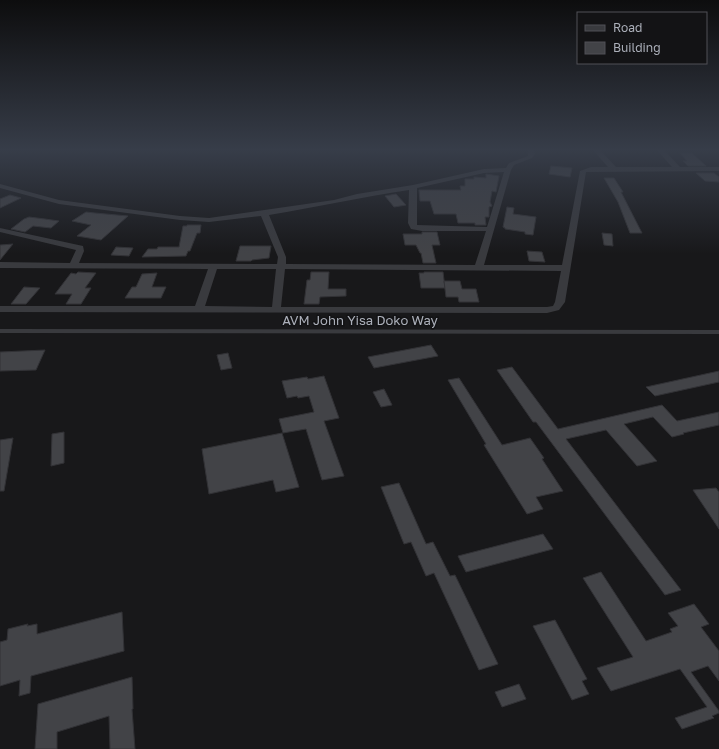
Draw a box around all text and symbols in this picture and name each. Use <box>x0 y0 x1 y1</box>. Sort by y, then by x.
legend <box>577 12 707 64</box>
text: Road <box>613 20 642 35</box>
text: Building <box>613 40 661 55</box>
street label: AVM John Yisa Doko Way <box>282 312 439 328</box>

